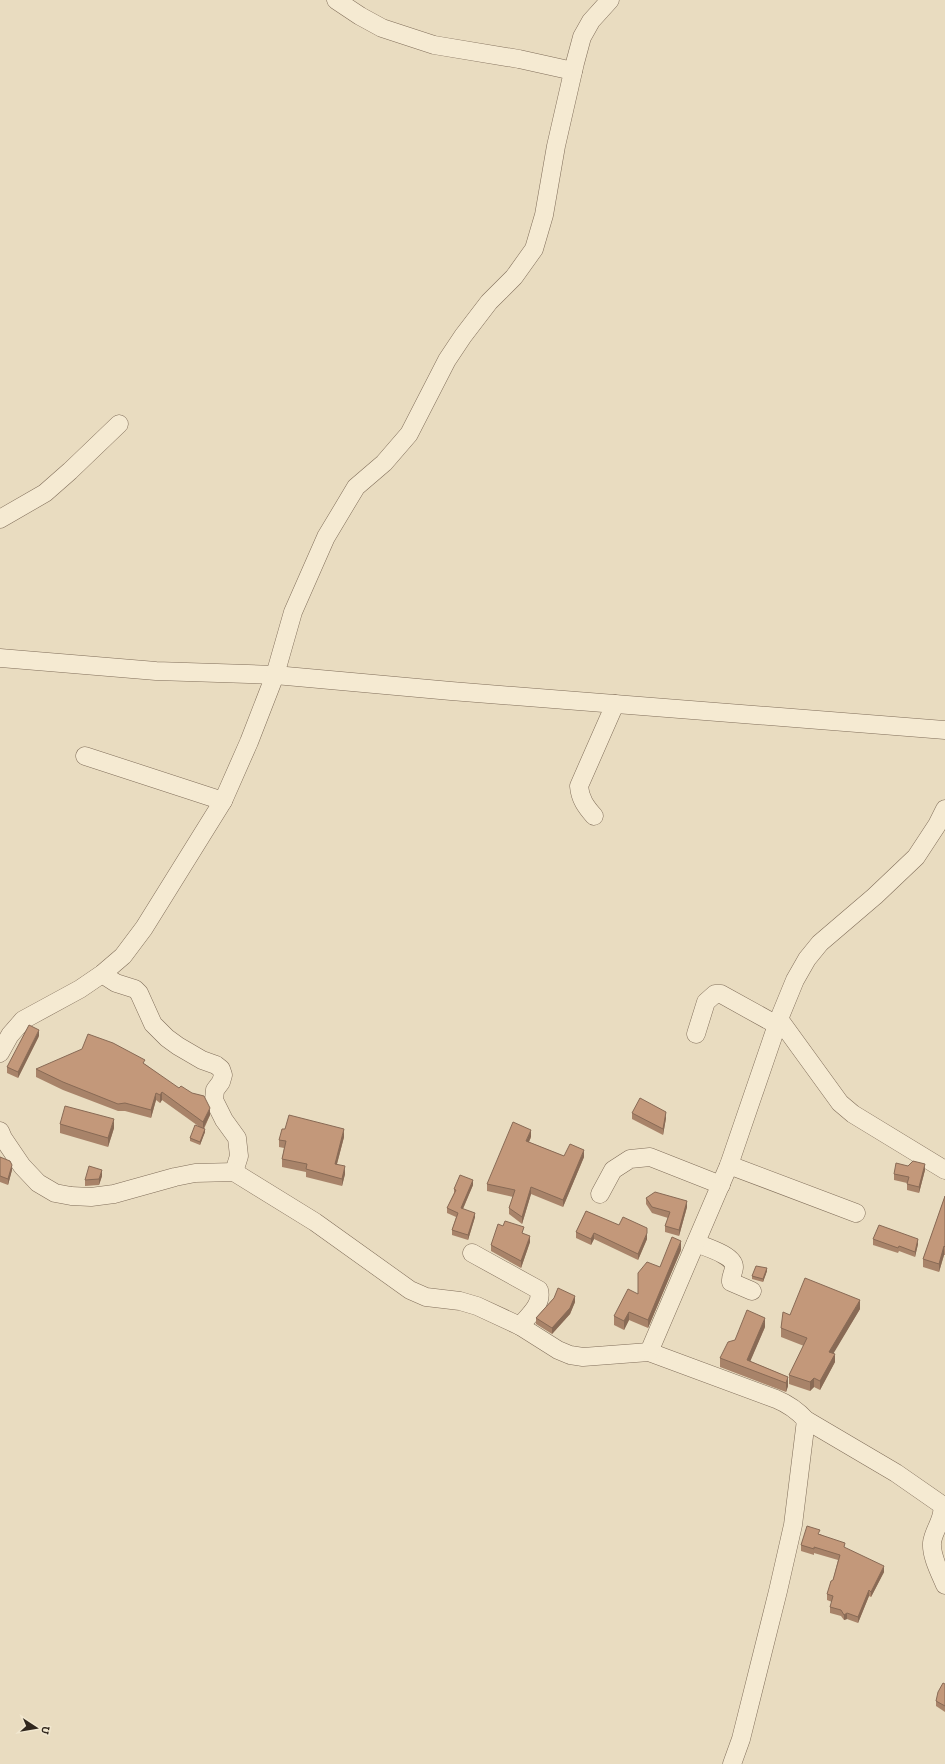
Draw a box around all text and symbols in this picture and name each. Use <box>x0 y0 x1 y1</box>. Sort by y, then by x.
north arrow <box>16 1708 56 1748</box>
text: U <box>38 1725 52 1735</box>

